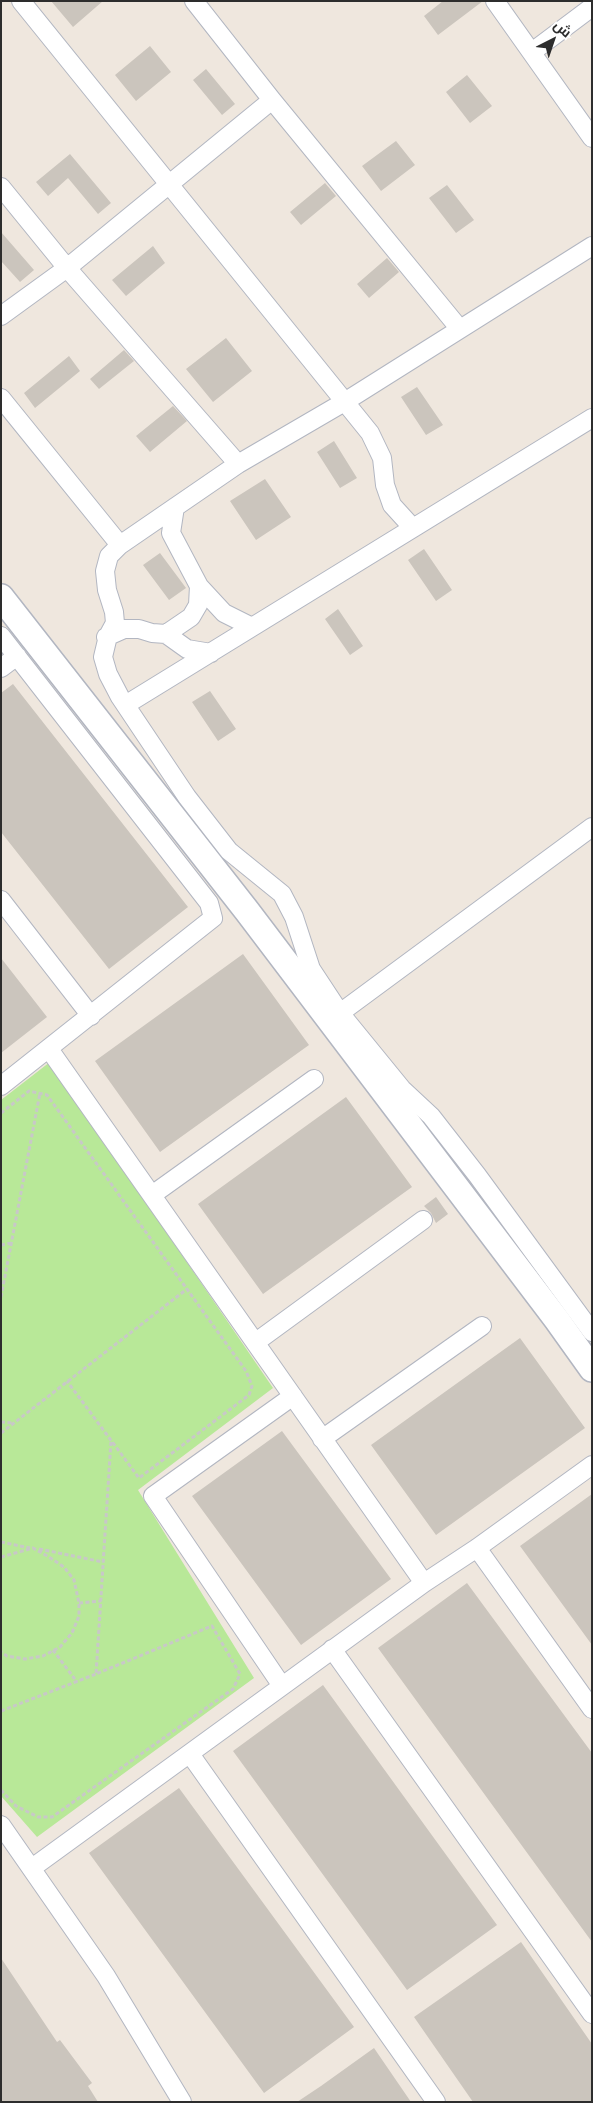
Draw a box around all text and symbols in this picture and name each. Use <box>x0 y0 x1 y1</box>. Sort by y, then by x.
north arrow <box>528 15 578 65</box>
text: ش <box>551 17 575 41</box>

